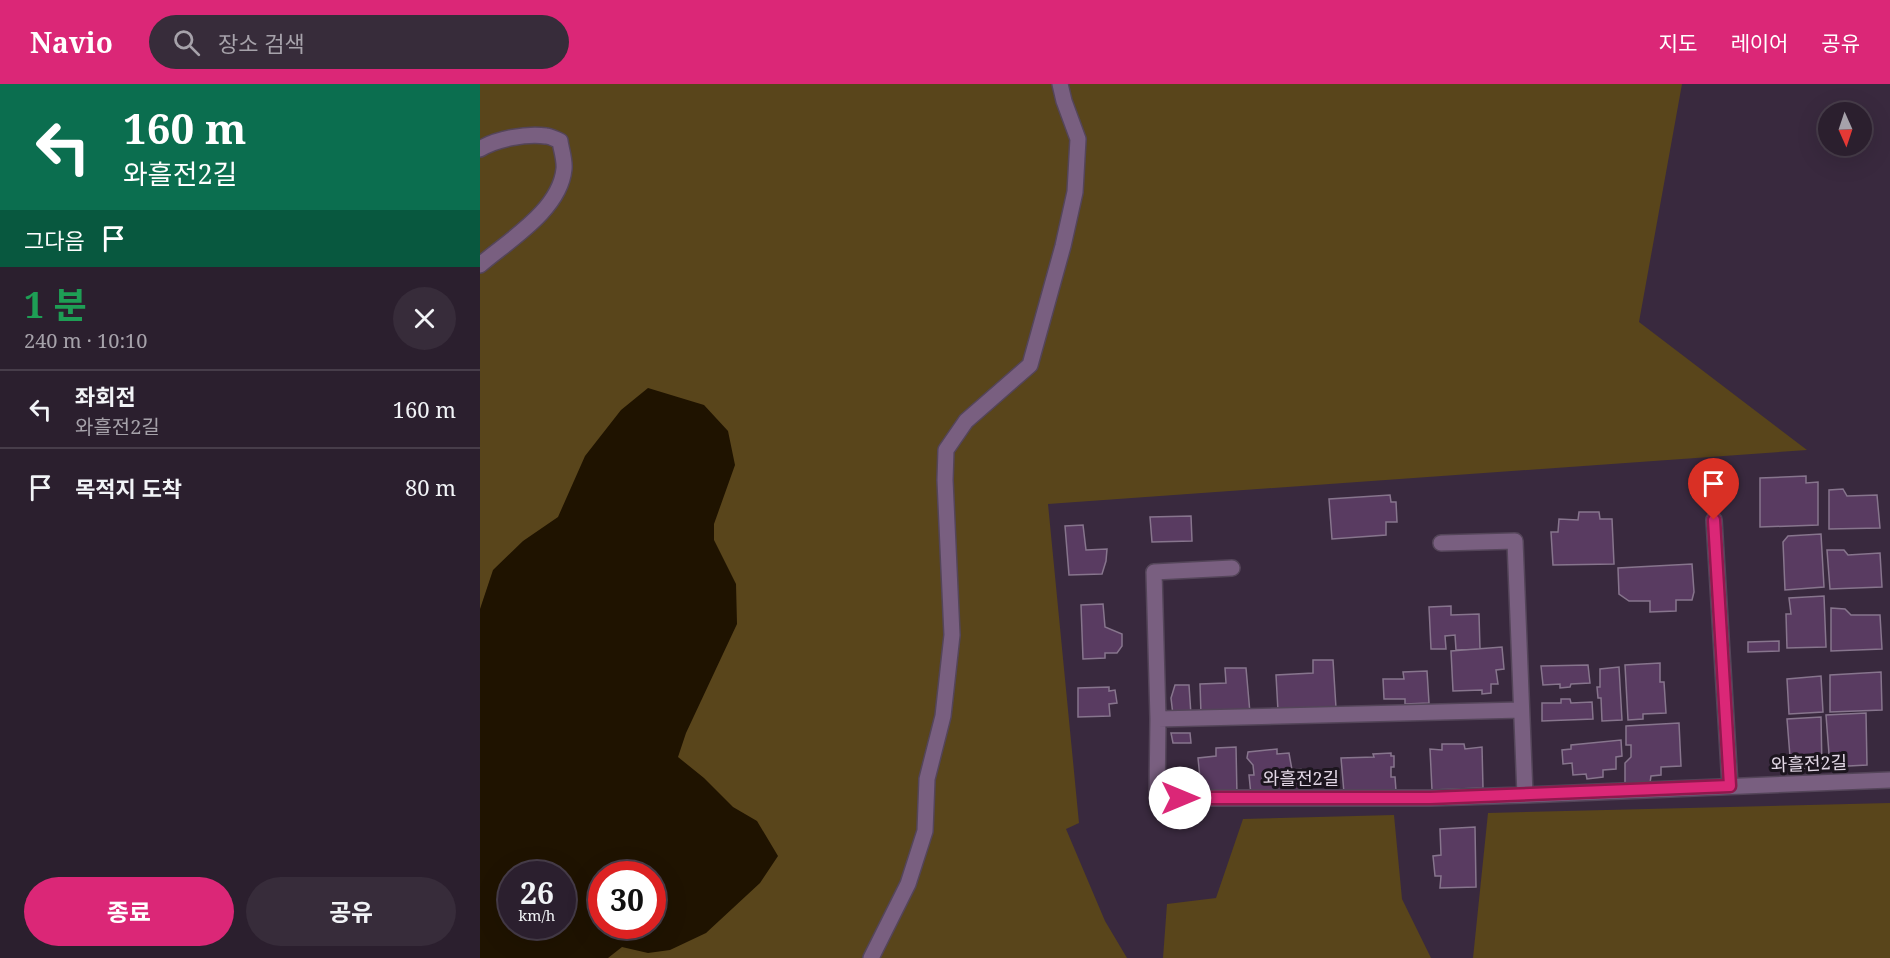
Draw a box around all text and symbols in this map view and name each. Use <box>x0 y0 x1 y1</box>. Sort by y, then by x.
search box <box>149 15 569 69</box>
text: Navio <box>30 23 113 61</box>
icon: search <box>170 26 203 59</box>
text: 장소 검색 <box>218 28 305 58</box>
text: 지도 <box>1659 29 1697 57</box>
text: 레이어 <box>1730 29 1788 57</box>
text: 공유 <box>1821 29 1860 57</box>
text: 160 m <box>123 99 247 156</box>
north arrow <box>1818 102 1872 156</box>
map controls <box>1818 102 1872 156</box>
icon: left <box>24 108 102 186</box>
text: 와흘전2길 <box>123 155 237 192</box>
icon: arrive <box>97 222 130 255</box>
text: 그다음 <box>24 225 85 255</box>
text: 1 분 <box>24 280 87 329</box>
button: close <box>393 287 456 350</box>
text: 240 m · 10:10 <box>24 327 147 354</box>
text: 좌회전 <box>75 381 136 411</box>
icon: left <box>24 393 57 426</box>
text: 160 m <box>393 394 456 424</box>
text: 와흘전2길 <box>75 413 160 440</box>
pin <box>1688 458 1739 520</box>
icon: arrive <box>1697 467 1730 500</box>
icon: arrive <box>24 471 57 504</box>
text: 80 m <box>405 472 456 502</box>
text: 목적지 도착 <box>75 473 182 503</box>
street label: 와흘전2길 <box>1770 750 1848 776</box>
position arrow <box>1148 766 1212 830</box>
street label: 와흘전2길 <box>1263 766 1339 790</box>
speed limit sign: 30 <box>588 861 666 939</box>
text: 26 <box>520 872 554 913</box>
button: 종료 <box>24 877 234 946</box>
button: 공유 <box>246 877 456 946</box>
text: km/h <box>519 905 555 925</box>

